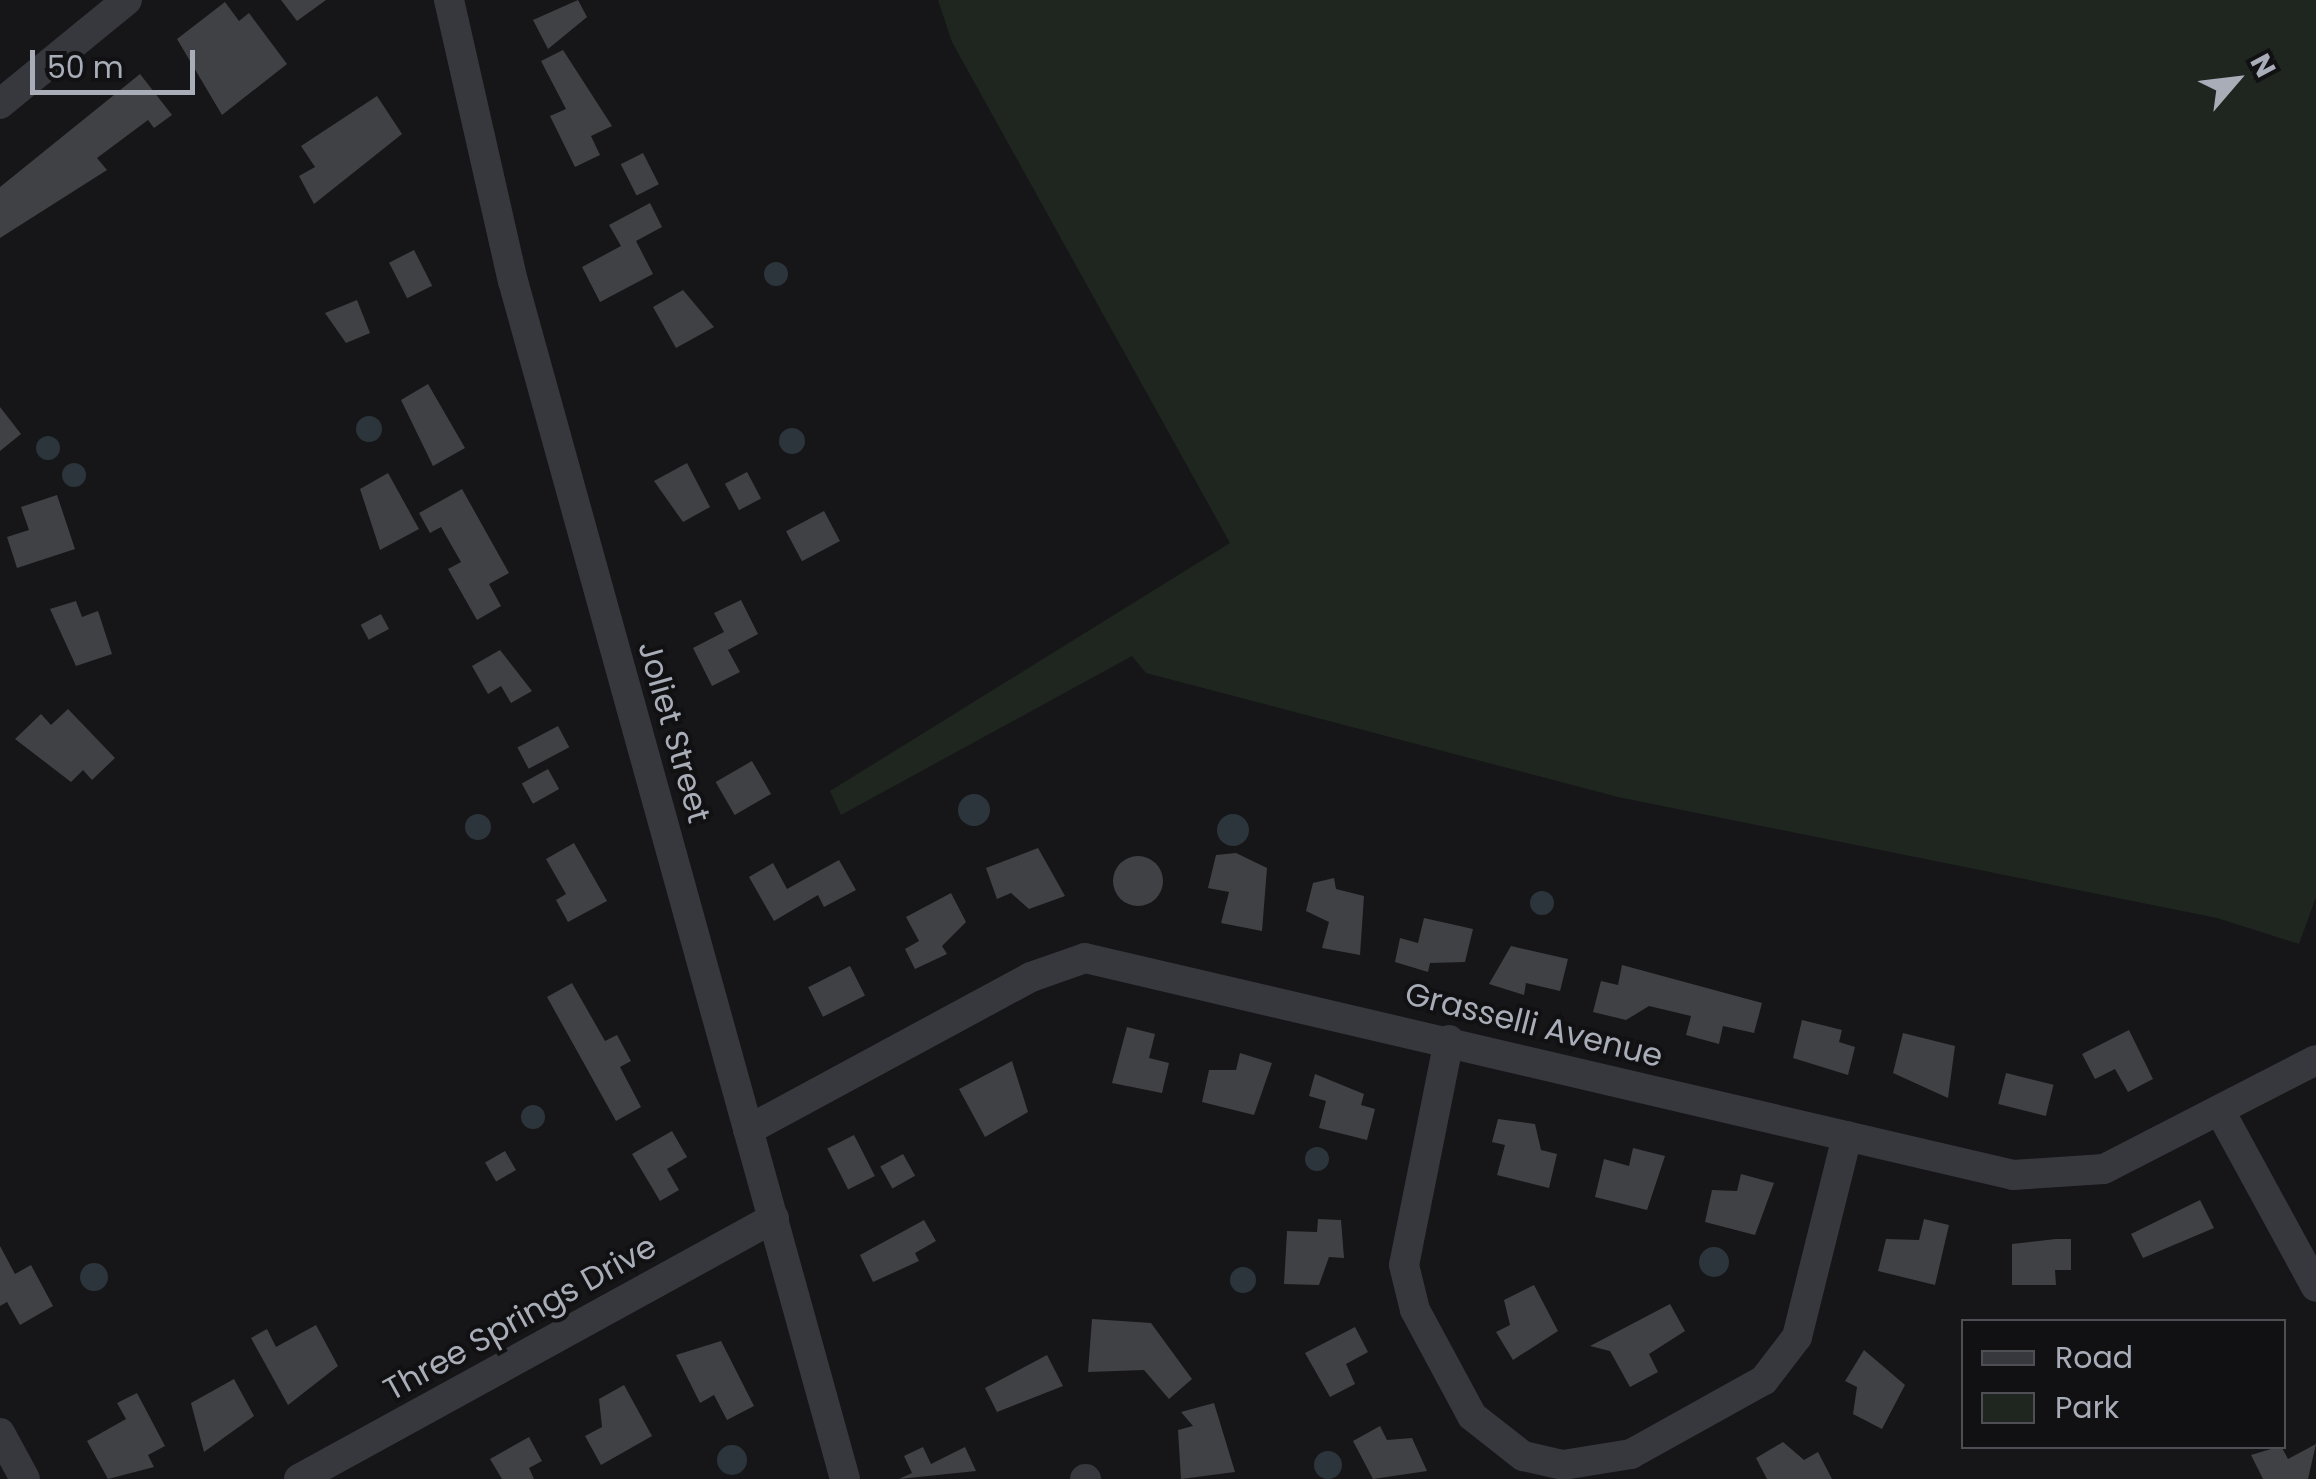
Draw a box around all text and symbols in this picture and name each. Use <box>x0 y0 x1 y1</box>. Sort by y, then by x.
scale bar <box>35 30 200 92</box>
north arrow <box>2186 30 2286 130</box>
text: 50 m <box>47 46 124 89</box>
text: N <box>2241 47 2285 84</box>
street label: Joliet Street <box>630 637 718 827</box>
street label: Grasselli Avenue <box>1401 974 1667 1076</box>
street label: Three Springs Drive <box>377 1227 663 1409</box>
legend <box>1961 1319 2286 1449</box>
text: Road <box>2055 1336 2133 1379</box>
text: Park <box>2055 1386 2119 1429</box>

